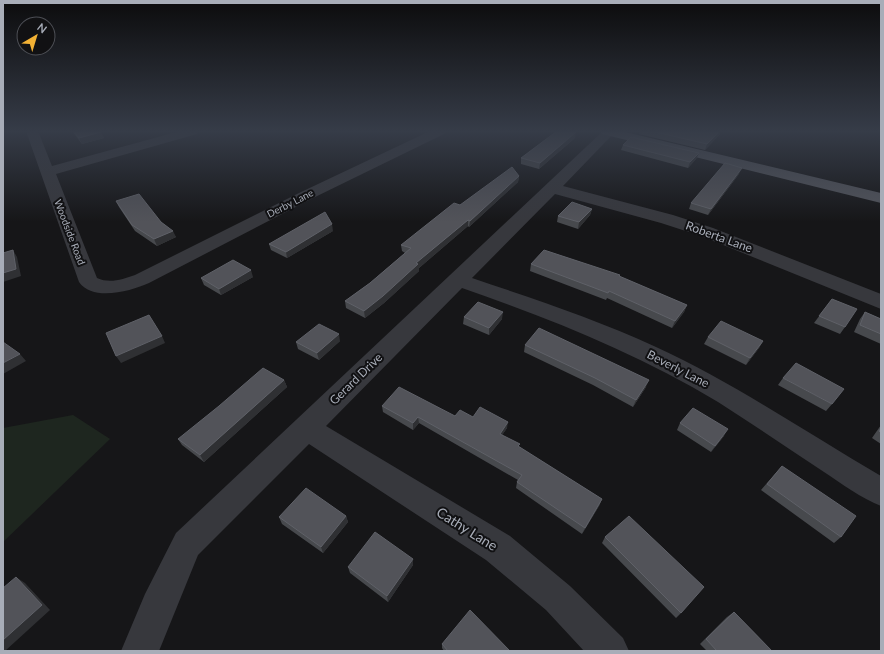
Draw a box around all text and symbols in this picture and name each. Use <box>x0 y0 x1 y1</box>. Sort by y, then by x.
north arrow <box>16 16 56 56</box>
text: N <box>35 20 50 35</box>
street label: Derby Lane <box>265 186 315 220</box>
street label: Woodside Road <box>52 198 88 266</box>
street label: Roberta Lane <box>684 218 755 256</box>
street label: Beverly Lane <box>645 347 712 391</box>
street label: Gerard Drive <box>326 350 385 408</box>
street label: Cathy Lane <box>434 503 501 554</box>

